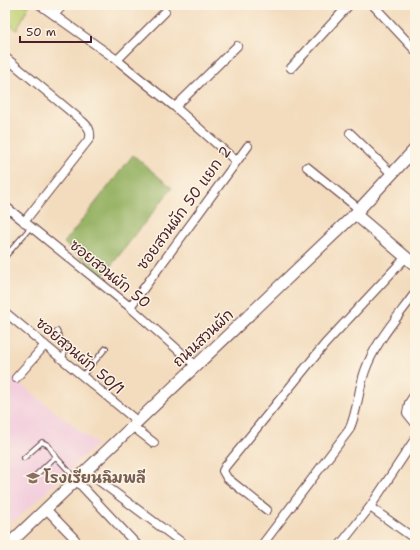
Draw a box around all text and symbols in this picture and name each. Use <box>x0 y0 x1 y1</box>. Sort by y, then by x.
scale bar <box>20 18 91 44</box>
text: 50 m <box>26 24 56 40</box>
street label: ซอยสวนผัก 50 แยก 2 <box>132 142 236 274</box>
street label: ซอยสวนผัก 50 <box>65 235 155 313</box>
street label: ถนนสวนผัก <box>168 305 238 371</box>
street label: ซอยสวนผัก 50/1 <box>31 313 129 399</box>
place label: โรงเรียนฉิมพลี <box>43 468 146 488</box>
school or university icon: โรงเรียนฉิมพลี <box>25 470 41 486</box>

